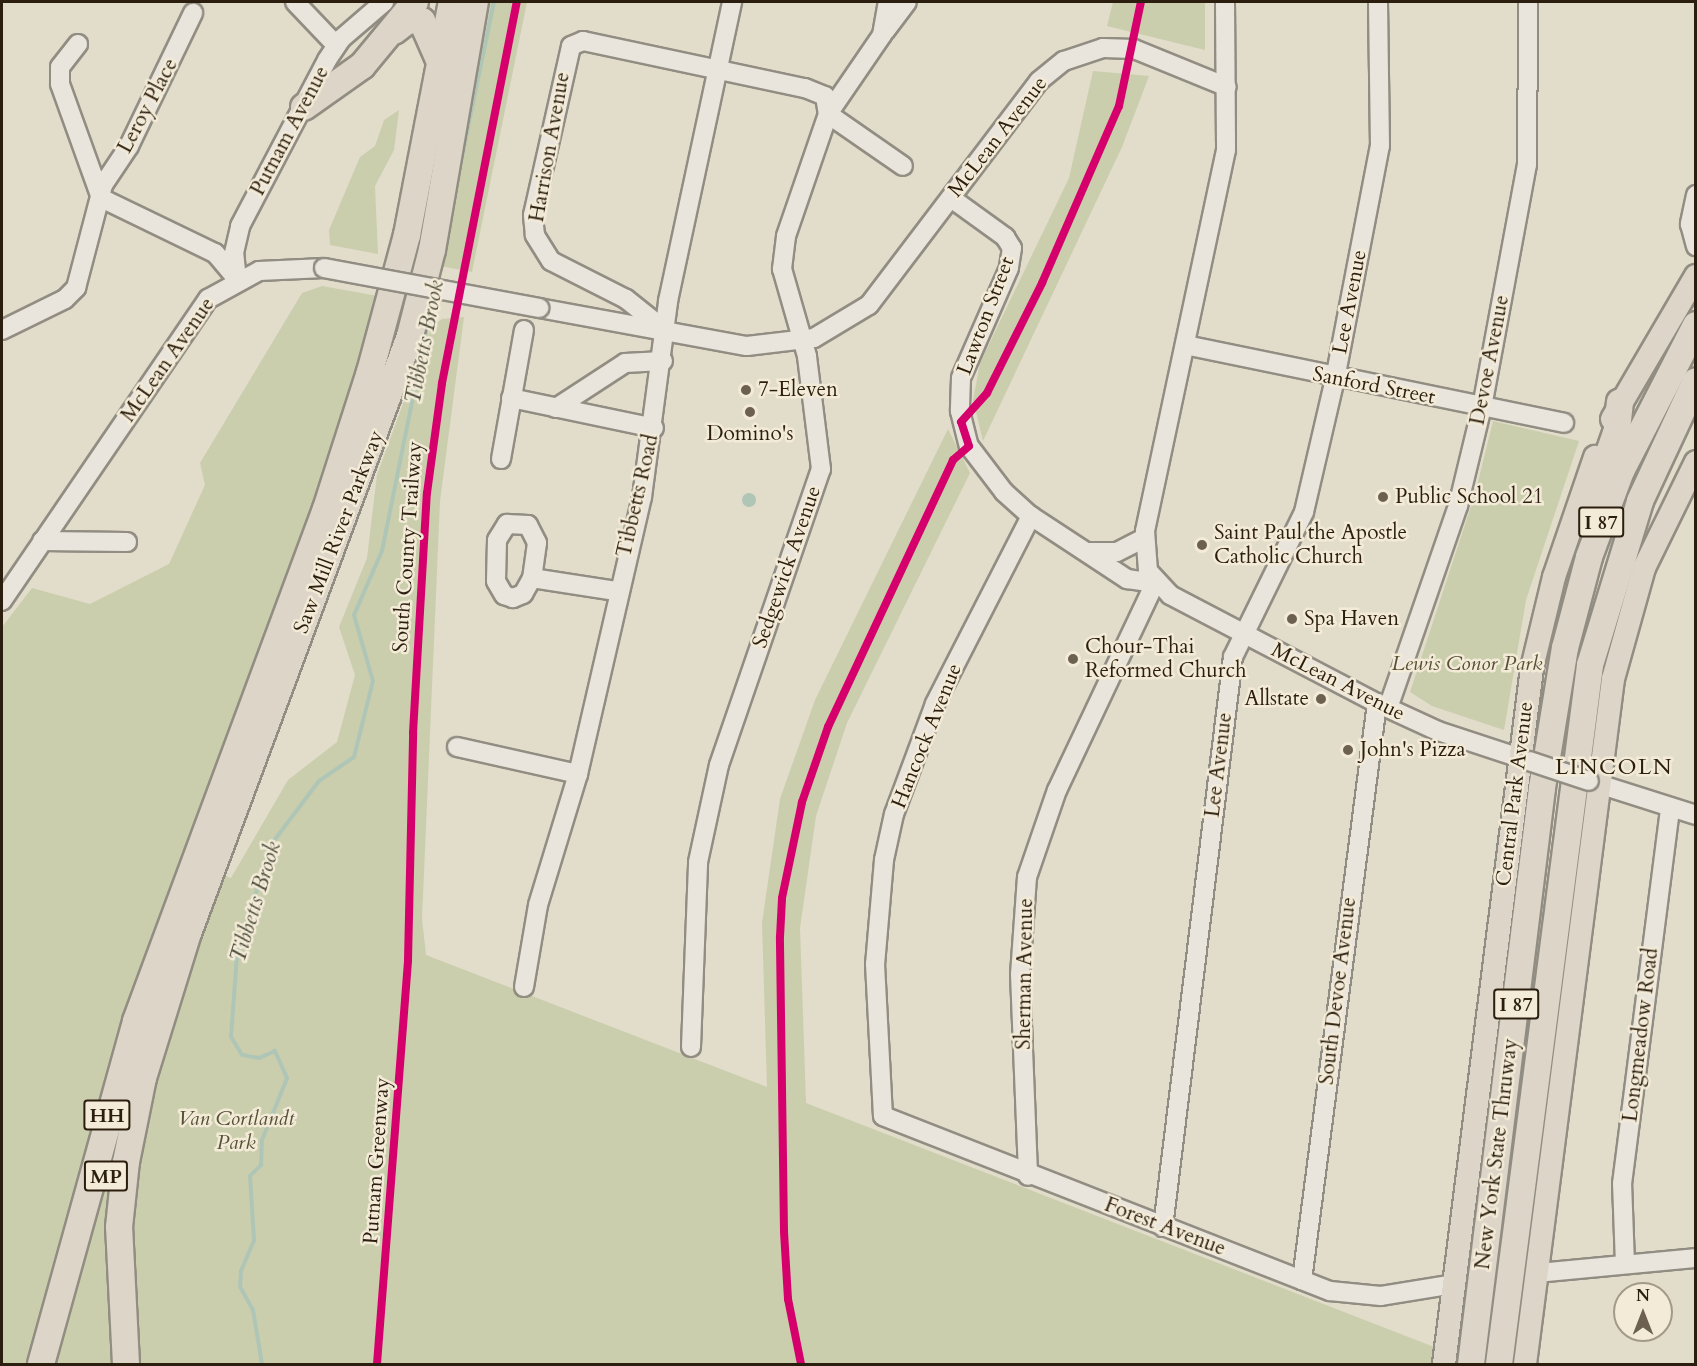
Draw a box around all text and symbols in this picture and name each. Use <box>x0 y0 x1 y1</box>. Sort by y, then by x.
street label: Leroy Place <box>112 54 184 158</box>
street label: Putnam Avenue <box>245 62 335 200</box>
street label: Harrison Avenue <box>524 70 576 224</box>
street label: McLean Avenue <box>943 72 1053 202</box>
street label: Lee Avenue <box>1328 248 1372 356</box>
street label: Lawton Street <box>952 253 1020 379</box>
water label: Tibbetts Brook <box>400 278 450 406</box>
street label: McLean Avenue <box>116 293 220 427</box>
street label: Devoe Avenue <box>1465 293 1515 427</box>
street label: Sanford Street <box>1311 362 1437 410</box>
place label: 7-Eleven <box>758 377 838 403</box>
marker: 7-Eleven <box>739 383 753 397</box>
marker: Domino's <box>743 405 757 419</box>
place label: Domino's <box>706 421 794 447</box>
street label: Saw Mill River Parkway <box>289 427 389 637</box>
street label: Tibbetts Road <box>612 432 664 560</box>
street label: South County Trailway <box>388 440 428 654</box>
street label: Sedgewick Avenue <box>747 483 827 651</box>
place label: Public School 21 <box>1395 484 1543 510</box>
marker: Public School 21 <box>1376 490 1390 504</box>
road number: I 87 <box>1577 505 1625 539</box>
place label: Saint Paul the Apostle Catholic Church <box>1214 520 1407 570</box>
marker: Saint Paul the Apostle Catholic Church <box>1195 538 1209 552</box>
place label: Spa Haven <box>1304 606 1399 632</box>
marker: Spa Haven <box>1285 612 1299 626</box>
place label: Chour-Thai Reformed Church <box>1085 634 1246 684</box>
street label: McLean Avenue <box>1267 638 1409 726</box>
park label: Lewis Conor Park <box>1392 651 1542 677</box>
marker: Chour-Thai Reformed Church <box>1066 652 1080 666</box>
street label: Hancock Avenue <box>886 660 968 812</box>
place label: Allstate <box>1244 686 1309 712</box>
marker: Allstate <box>1314 692 1328 706</box>
street label: Central Park Avenue <box>1491 700 1539 888</box>
street label: Lee Avenue <box>1200 711 1238 819</box>
place label: John's Pizza <box>1360 737 1466 763</box>
marker: John's Pizza <box>1341 743 1355 757</box>
district label: LINCOLN <box>1555 755 1673 781</box>
water label: Tibbetts Brook <box>225 838 287 966</box>
street label: South Devoe Avenue <box>1314 896 1362 1086</box>
street label: Sherman Avenue <box>1011 898 1039 1050</box>
street label: Longmeadow Road <box>1618 946 1664 1124</box>
road number: I 87 <box>1492 987 1540 1021</box>
street label: New York State Thruway <box>1470 1037 1524 1271</box>
street label: Putnam Greenway <box>359 1077 395 1245</box>
road number: HH <box>83 1098 131 1132</box>
park label: Van Cortlandt Park <box>178 1106 294 1156</box>
road number: MP <box>84 1159 128 1193</box>
street label: Forest Avenue <box>1101 1192 1229 1262</box>
north arrow <box>1613 1282 1673 1342</box>
text: N <box>1636 1285 1650 1307</box>

